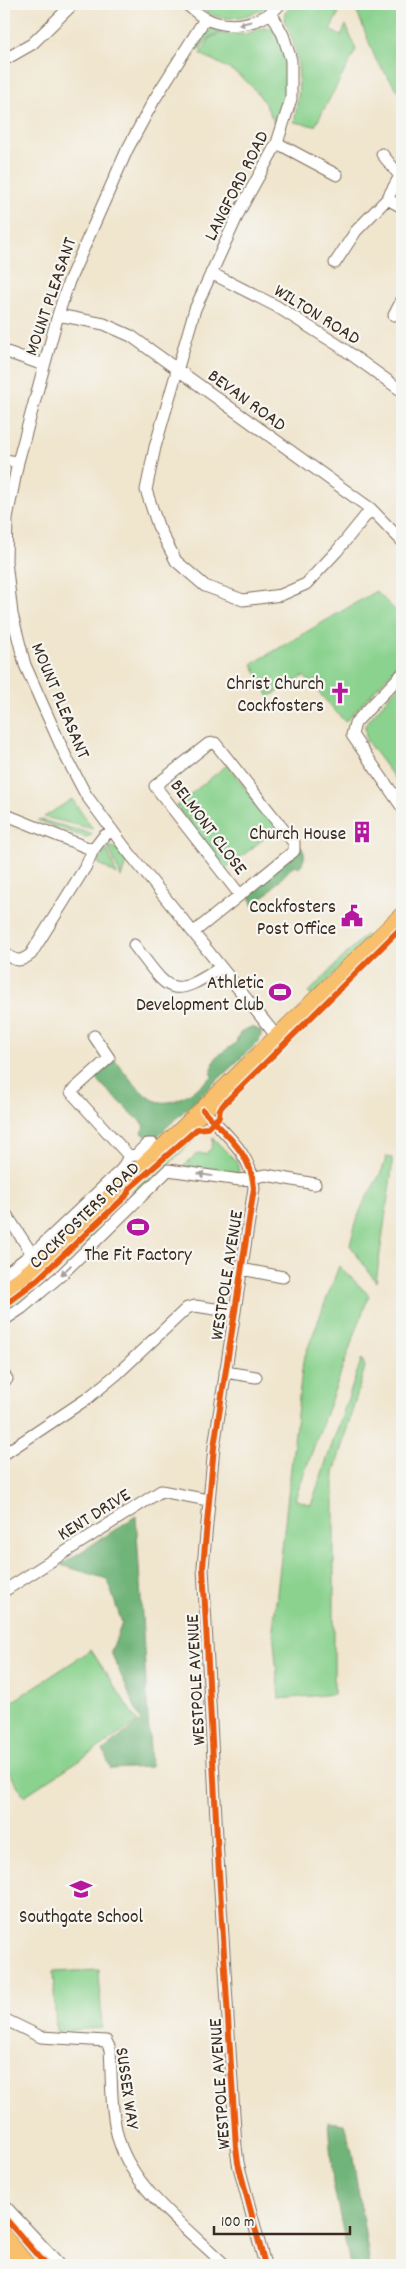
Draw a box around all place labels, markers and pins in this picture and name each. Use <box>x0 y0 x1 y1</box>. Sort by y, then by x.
place label: Christ Church Cockfosters <box>226 672 324 721</box>
church icon: Christ Church Cockfosters <box>327 680 353 706</box>
building icon: Church House <box>349 819 375 845</box>
place label: Church House <box>249 822 346 849</box>
place label: Cockfosters Post Office <box>249 895 336 944</box>
public building icon: Cockfosters Post Office <box>339 903 365 929</box>
place label: Athletic Development Club <box>136 971 264 1020</box>
sports icon: Athletic Development Club <box>267 979 293 1005</box>
sports icon: The Fit Factory <box>125 1214 151 1240</box>
place label: The Fit Factory <box>84 1243 192 1270</box>
school or university icon: Southgate School <box>68 1876 94 1902</box>
place label: Southgate School <box>19 1905 143 1932</box>

